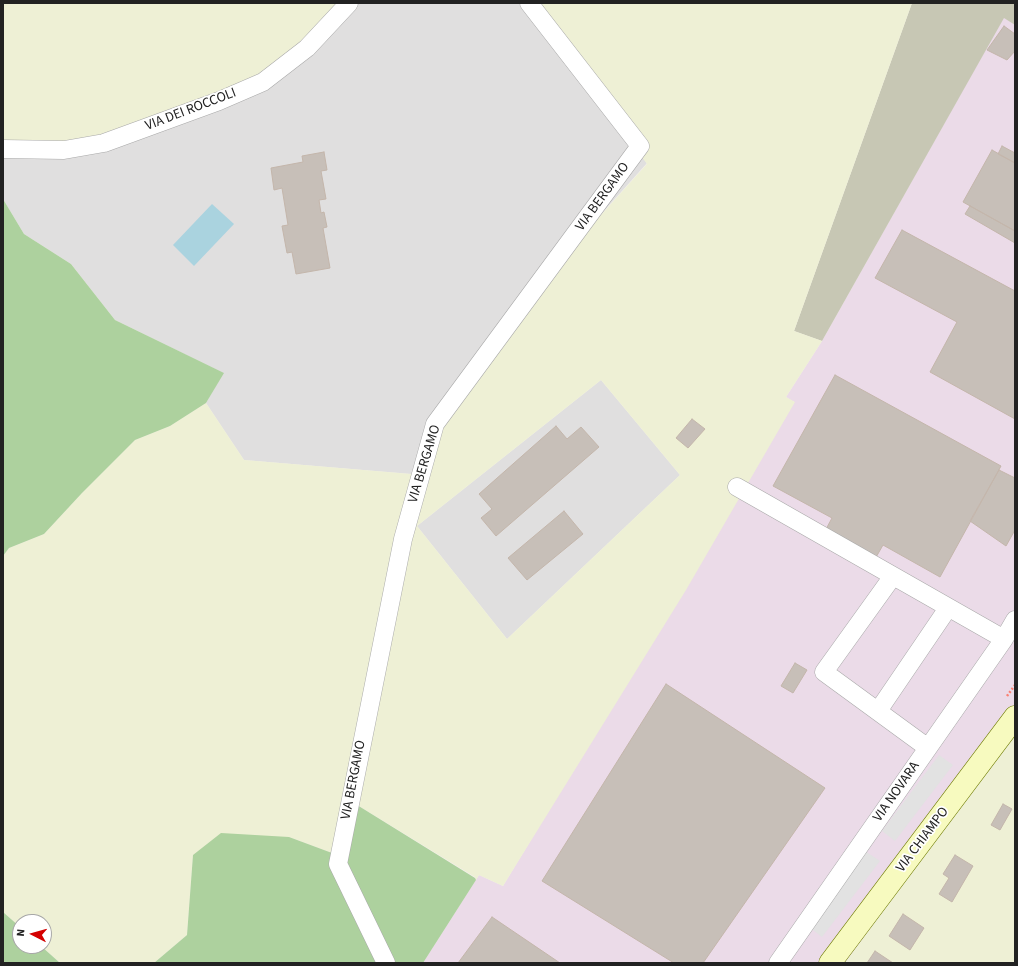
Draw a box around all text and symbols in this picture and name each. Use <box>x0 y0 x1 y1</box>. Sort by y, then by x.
street label: VIA DEI ROCCOLI <box>143 85 239 135</box>
street label: VIA BERGAMO <box>573 159 633 235</box>
street label: VIA BERGAMO <box>405 423 445 505</box>
street label: VIA BERGAMO <box>338 739 370 821</box>
street label: VIA NOVARA <box>870 759 924 825</box>
street label: VIA CHIAMPO <box>893 804 953 876</box>
north arrow <box>12 914 52 954</box>
text: N <box>13 928 28 937</box>

